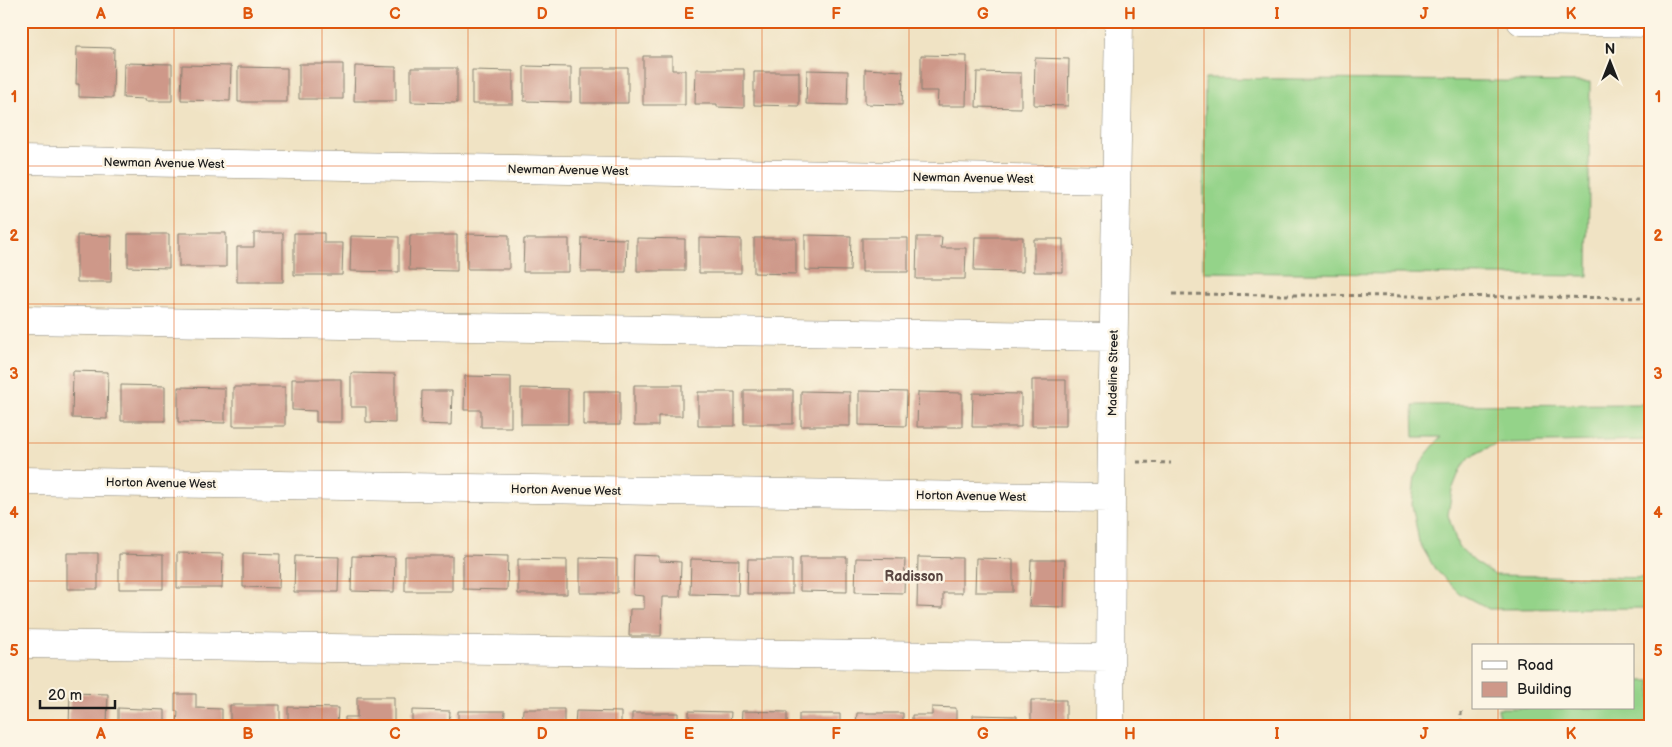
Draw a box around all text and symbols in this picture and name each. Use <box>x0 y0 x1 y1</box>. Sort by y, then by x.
text: A <box>95 5 106 24</box>
text: B <box>242 5 254 24</box>
text: C <box>389 5 401 24</box>
text: D <box>536 5 548 24</box>
text: E <box>684 5 694 24</box>
text: F <box>831 5 841 24</box>
text: G <box>977 5 989 24</box>
text: H <box>1124 5 1136 24</box>
text: I <box>1274 5 1280 24</box>
text: J <box>1420 5 1429 24</box>
text: K <box>1566 5 1577 24</box>
north arrow <box>1584 38 1634 88</box>
text: N <box>1605 41 1615 58</box>
text: 1 <box>11 88 17 107</box>
text: 1 <box>1655 88 1661 107</box>
street label: Newman Avenue West <box>103 155 225 172</box>
street label: Newman Avenue West <box>507 162 629 179</box>
street label: Newman Avenue West <box>912 170 1034 187</box>
text: 2 <box>9 227 19 246</box>
text: 2 <box>1653 227 1663 246</box>
street label: Madeline Street <box>1105 329 1122 416</box>
text: 3 <box>9 365 19 384</box>
text: 3 <box>1653 365 1663 384</box>
street label: Horton Avenue West <box>106 475 217 492</box>
street label: Horton Avenue West <box>511 482 622 499</box>
street label: Horton Avenue West <box>916 488 1027 505</box>
text: 4 <box>9 504 19 523</box>
text: 4 <box>1653 504 1663 523</box>
district label: Radisson <box>885 568 944 585</box>
text: 5 <box>9 642 19 661</box>
text: 5 <box>1653 642 1663 661</box>
legend <box>1472 644 1634 710</box>
text: Road <box>1517 656 1553 675</box>
scale bar <box>40 677 115 709</box>
text: Building <box>1517 680 1572 699</box>
text: 20 m <box>48 686 82 705</box>
text: A <box>95 725 106 744</box>
text: B <box>242 725 254 744</box>
text: C <box>389 725 401 744</box>
text: D <box>536 725 548 744</box>
text: E <box>684 725 694 744</box>
text: F <box>831 725 841 744</box>
text: G <box>977 725 989 744</box>
text: H <box>1124 725 1136 744</box>
text: I <box>1274 725 1280 744</box>
text: J <box>1420 725 1429 744</box>
text: K <box>1566 725 1577 744</box>

